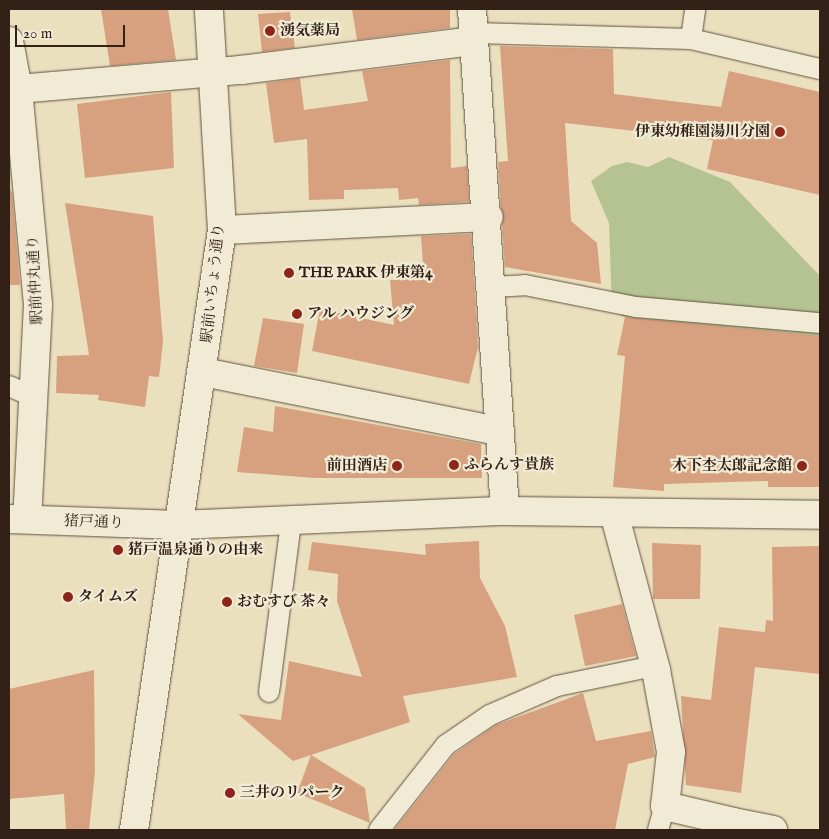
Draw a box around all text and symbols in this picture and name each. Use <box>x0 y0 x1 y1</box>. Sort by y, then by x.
scale bar <box>18 15 128 47</box>
place label: 湧気薬局 <box>280 22 340 40</box>
text: 20 m <box>23 24 52 43</box>
marker: 湧気薬局 <box>264 25 276 37</box>
place label: 伊東幼稚園湯川分園 <box>635 123 770 141</box>
marker: 伊東幼稚園湯川分園 <box>774 126 786 138</box>
street label: 駅前いちょう通り <box>198 222 228 344</box>
street label: 駅前仲丸通り <box>24 235 46 325</box>
place label: THE PARK 伊東第4 <box>299 264 433 282</box>
marker: THE PARK 伊東第4 <box>283 267 295 279</box>
place label: アル ハウジング <box>307 305 415 323</box>
marker: アル ハウジング <box>291 308 303 320</box>
place label: ふらんす貴族 <box>464 456 554 474</box>
place label: 前田酒店 <box>327 457 387 475</box>
place label: 木下杢太郎記念館 <box>672 457 792 475</box>
marker: ふらんす貴族 <box>448 459 460 471</box>
marker: 前田酒店 <box>391 460 403 472</box>
marker: 木下杢太郎記念館 <box>796 460 808 472</box>
street label: 猪戸通り <box>64 512 124 532</box>
place label: 猪戸温泉通りの由来 <box>128 541 263 559</box>
marker: 猪戸温泉通りの由来 <box>112 544 124 556</box>
place label: タイムズ <box>78 588 138 606</box>
marker: タイムズ <box>62 591 74 603</box>
place label: おむすび 茶々 <box>237 593 330 611</box>
marker: おむすび 茶々 <box>221 596 233 608</box>
place label: 三井のリパーク <box>240 784 345 802</box>
marker: 三井のリパーク <box>224 787 236 799</box>

